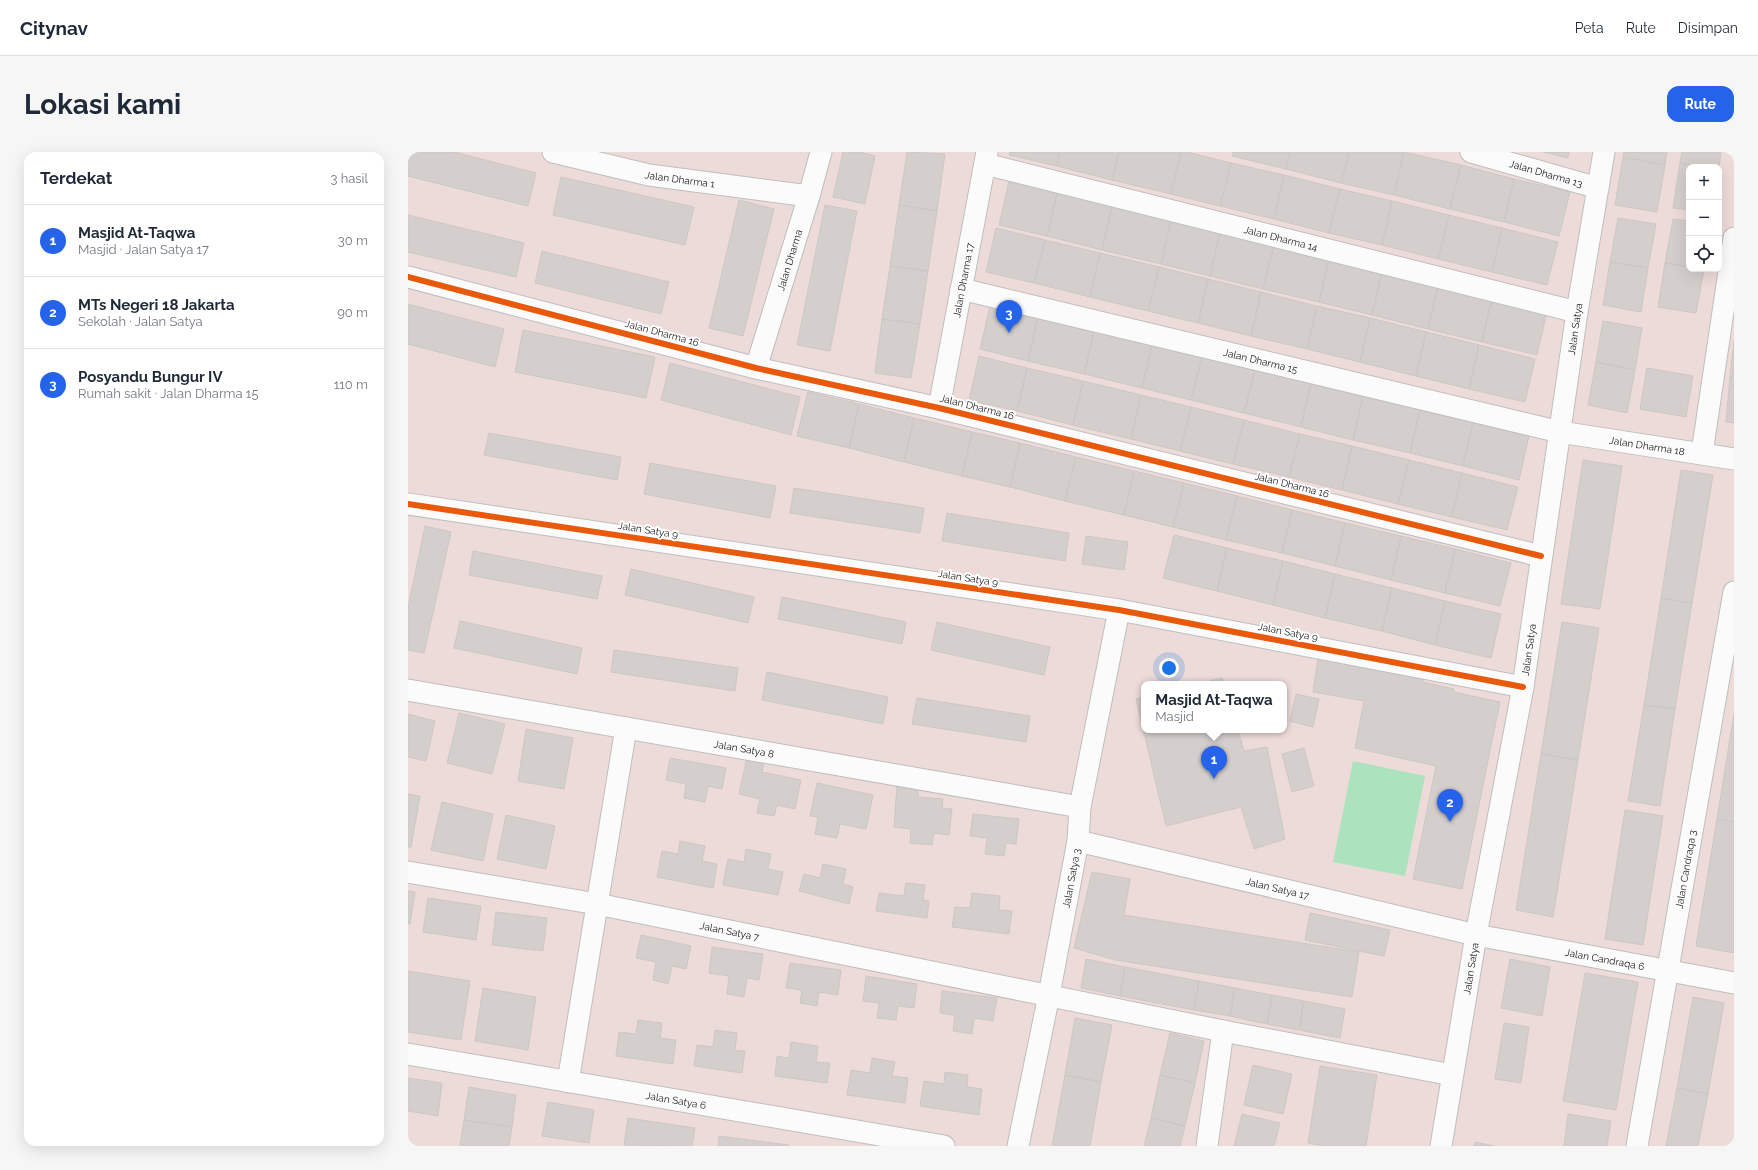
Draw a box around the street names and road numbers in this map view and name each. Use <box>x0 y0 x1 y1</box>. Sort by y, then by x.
street label: Jalan Dharma 13 <box>1508 158 1584 189</box>
street label: Jalan Dharma 1 <box>644 169 716 189</box>
street label: Jalan Dharma 14 <box>1243 223 1319 253</box>
street label: Jalan Dharma <box>775 228 804 292</box>
street label: Jalan Dharma 17 <box>951 241 975 318</box>
street label: Jalan Satya <box>1565 302 1584 356</box>
street label: Jalan Dharma 16 <box>624 318 700 348</box>
street label: Jalan Dharma 15 <box>1222 346 1299 375</box>
street label: Jalan Dharma 16 <box>939 392 1015 422</box>
street label: Jalan Dharma 18 <box>1609 434 1686 457</box>
street label: Jalan Dharma 16 <box>1254 470 1330 500</box>
street label: Jalan Satya 9 <box>617 520 679 540</box>
street label: Jalan Satya 9 <box>937 568 999 588</box>
street label: Jalan Satya 9 <box>1257 621 1319 643</box>
street label: Jalan Satya <box>1519 623 1538 676</box>
street label: Jalan Satya 8 <box>713 738 775 759</box>
street label: Jalan Candraqa 3 <box>1673 829 1698 909</box>
street label: Jalan Satya 3 <box>1060 848 1082 909</box>
street label: Jalan Satya 17 <box>1245 875 1311 901</box>
street label: Jalan Satya 7 <box>699 920 761 942</box>
street label: Jalan Satya <box>1461 942 1480 995</box>
street label: Jalan Candraqa 6 <box>1564 946 1645 972</box>
street label: Jalan Satya 6 <box>645 1089 707 1111</box>

